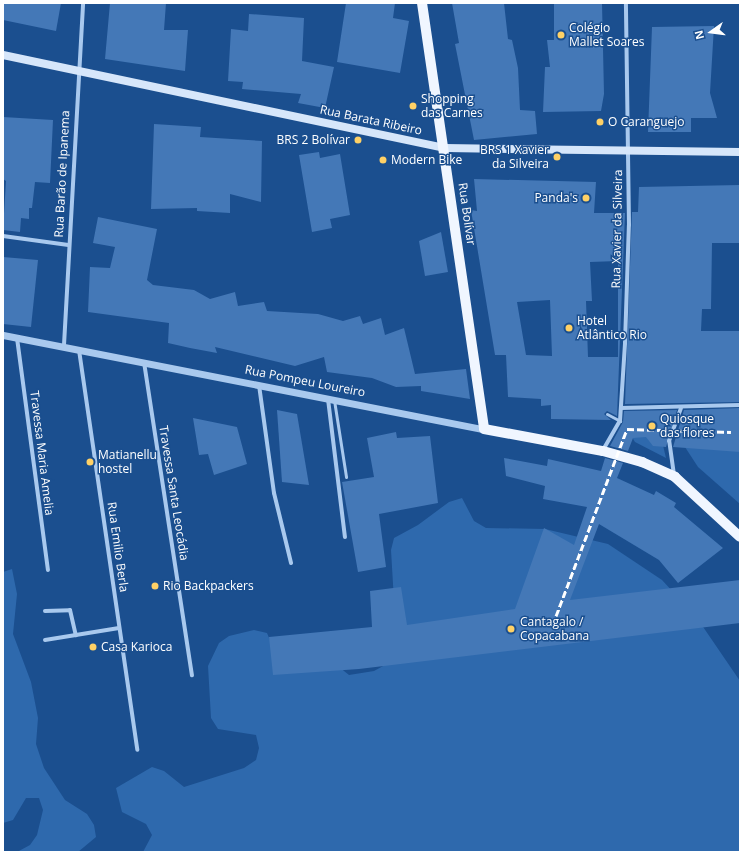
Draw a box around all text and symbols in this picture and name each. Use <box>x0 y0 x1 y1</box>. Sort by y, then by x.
north arrow <box>691 12 731 52</box>
place label: Colégio Mallet Soares <box>569 21 644 49</box>
text: N <box>691 29 707 41</box>
marker: Colégio Mallet Soares <box>556 30 566 40</box>
place label: Shopping das Carnes <box>421 92 483 120</box>
marker: Shopping das Carnes <box>408 101 418 111</box>
street label: Rua Barata Ribeiro <box>319 102 423 138</box>
street label: Rua Barão de Ipanema <box>51 110 73 238</box>
place label: O Caranguejo <box>608 115 684 129</box>
marker: O Caranguejo <box>595 117 605 127</box>
place label: BRS 2 Bolívar <box>277 133 350 147</box>
marker: BRS 2 Bolívar <box>353 135 363 145</box>
place label: BRS 1 Xavier da Silveira <box>480 143 549 171</box>
marker: BRS 1 Xavier da Silveira <box>552 152 562 162</box>
place label: Modern Bike <box>391 153 462 167</box>
marker: Modern Bike <box>378 155 388 165</box>
street label: Rua Xavier da Silveira <box>609 169 625 289</box>
street label: Rua Bolívar <box>455 182 479 246</box>
place label: Panda's <box>534 191 578 205</box>
marker: Panda's <box>581 193 591 203</box>
place label: Hotel Atlântico Rio <box>577 314 647 342</box>
marker: Hotel Atlântico Rio <box>564 323 574 333</box>
street label: Rua Pompeu Loureiro <box>244 362 366 400</box>
street label: Travessa Maria Amelia <box>27 390 57 516</box>
place label: Quiosque das flores <box>660 412 714 440</box>
marker: Quiosque das flores <box>647 421 657 431</box>
street label: Travessa Santa Leocádia <box>156 424 192 562</box>
place label: Matianellu hostel <box>98 448 157 476</box>
marker: Matianellu hostel <box>85 457 95 467</box>
street label: Rua Emilio Berla <box>105 501 131 593</box>
place label: Rio Backpackers <box>163 579 254 593</box>
marker: Rio Backpackers <box>150 581 160 591</box>
place label: Cantagalo / Copacabana <box>520 615 589 643</box>
marker: Cantagalo / Copacabana <box>505 623 517 635</box>
place label: Casa Karioca <box>101 640 172 654</box>
marker: Casa Karioca <box>88 642 98 652</box>

